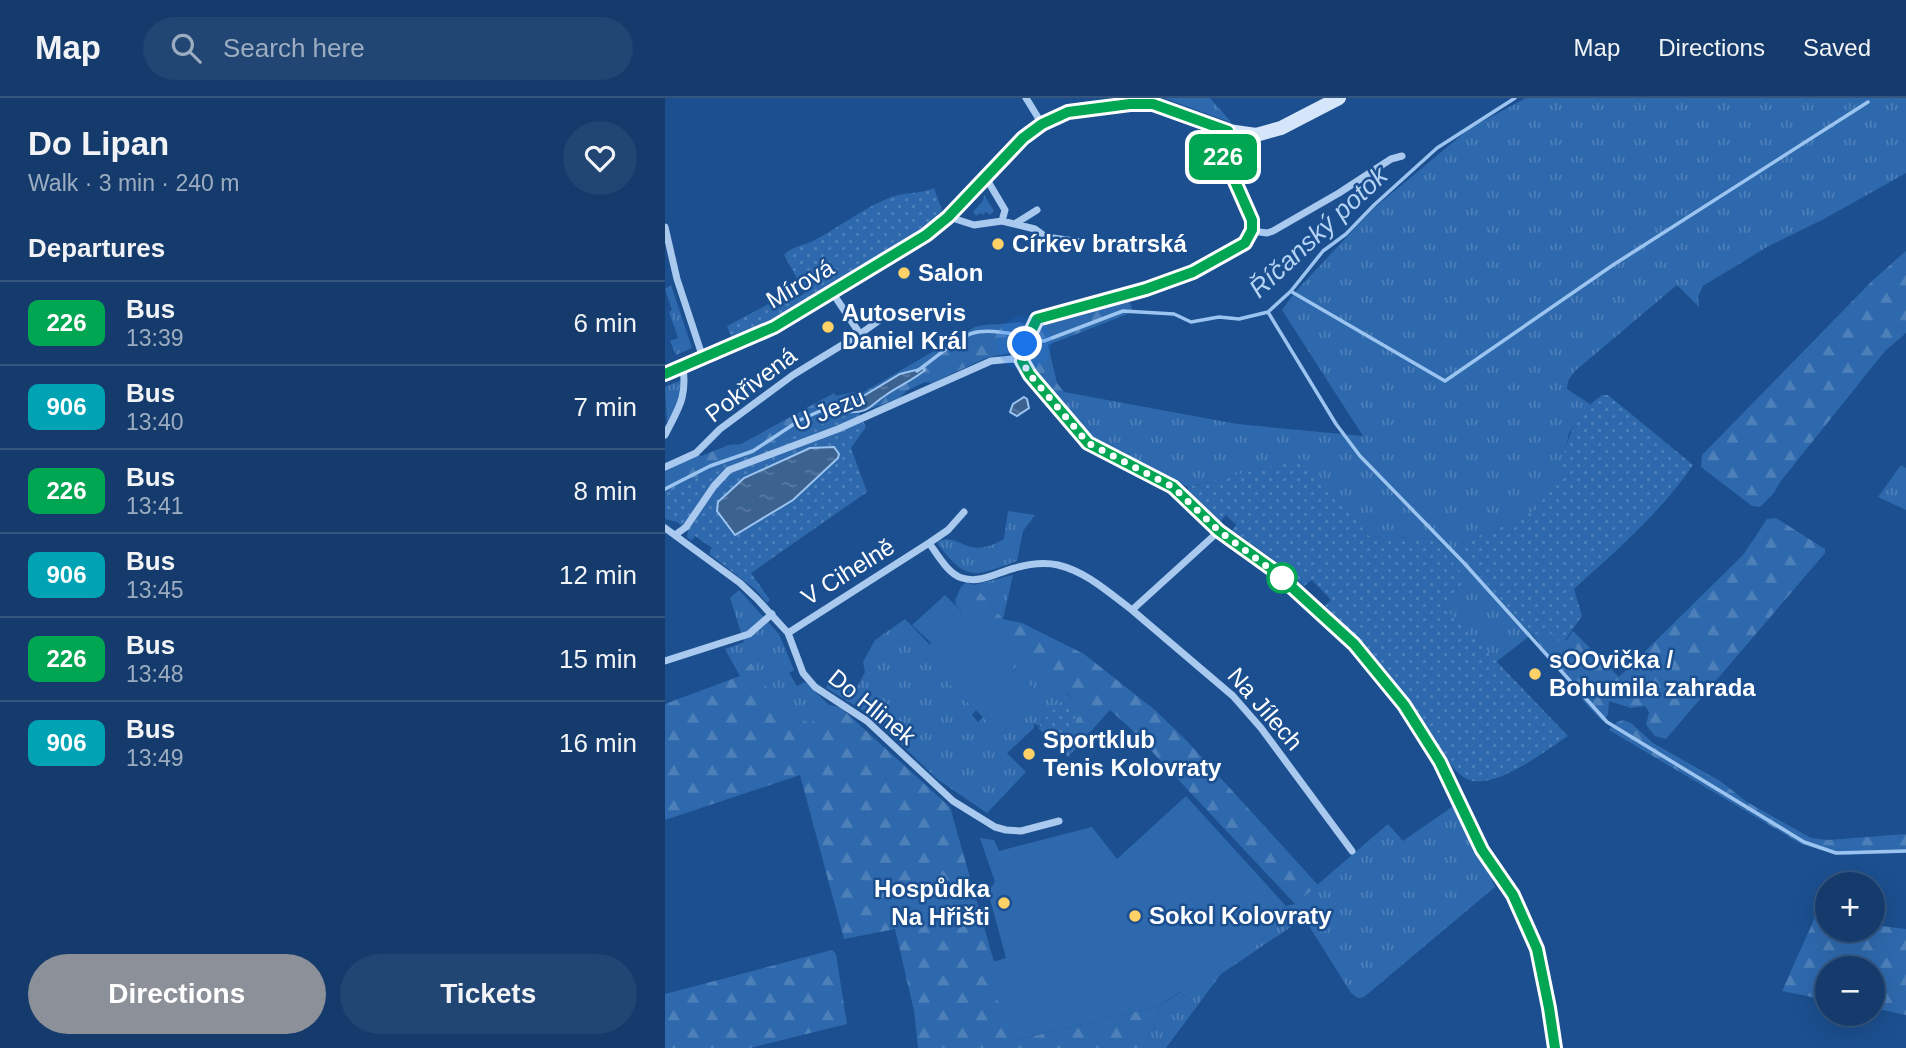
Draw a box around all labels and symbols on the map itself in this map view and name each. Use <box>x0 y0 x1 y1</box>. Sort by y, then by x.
line badge: 226 <box>1183 134 1263 180</box>
water label: Říčanský potok <box>1243 159 1395 304</box>
place label: Církev bratrská <box>1012 230 1187 257</box>
marker: Církev bratrská <box>990 236 1006 252</box>
street label: Mírová <box>761 253 839 314</box>
place label: Salon <box>918 259 983 286</box>
marker: Salon <box>896 265 912 281</box>
place label: Autoservis Daniel Král <box>842 299 967 354</box>
marker: Autoservis Daniel Král <box>820 319 836 335</box>
your location <box>1007 326 1042 361</box>
street label: Pokřivená <box>700 341 802 427</box>
street label: U Jezu <box>789 383 869 436</box>
street label: V Cihelně <box>796 533 899 611</box>
unlabelled marker <box>1267 563 1297 593</box>
place label: sOOvička / Bohumila zahrada <box>1549 646 1756 701</box>
street label: Na Jílech <box>1222 662 1308 755</box>
street label: Do Hlinek <box>823 663 922 750</box>
marker: sOOvička / Bohumila zahrada <box>1527 666 1543 682</box>
place label: Sportklub Tenis Kolovraty <box>1043 726 1222 781</box>
marker: Sportklub Tenis Kolovraty <box>1021 746 1037 762</box>
place label: Hospůdka Na Hřišti <box>874 875 991 930</box>
marker: Hospůdka Na Hřišti <box>996 895 1012 911</box>
place label: Sokol Kolovraty <box>1149 902 1332 929</box>
marker: Sokol Kolovraty <box>1127 908 1143 924</box>

